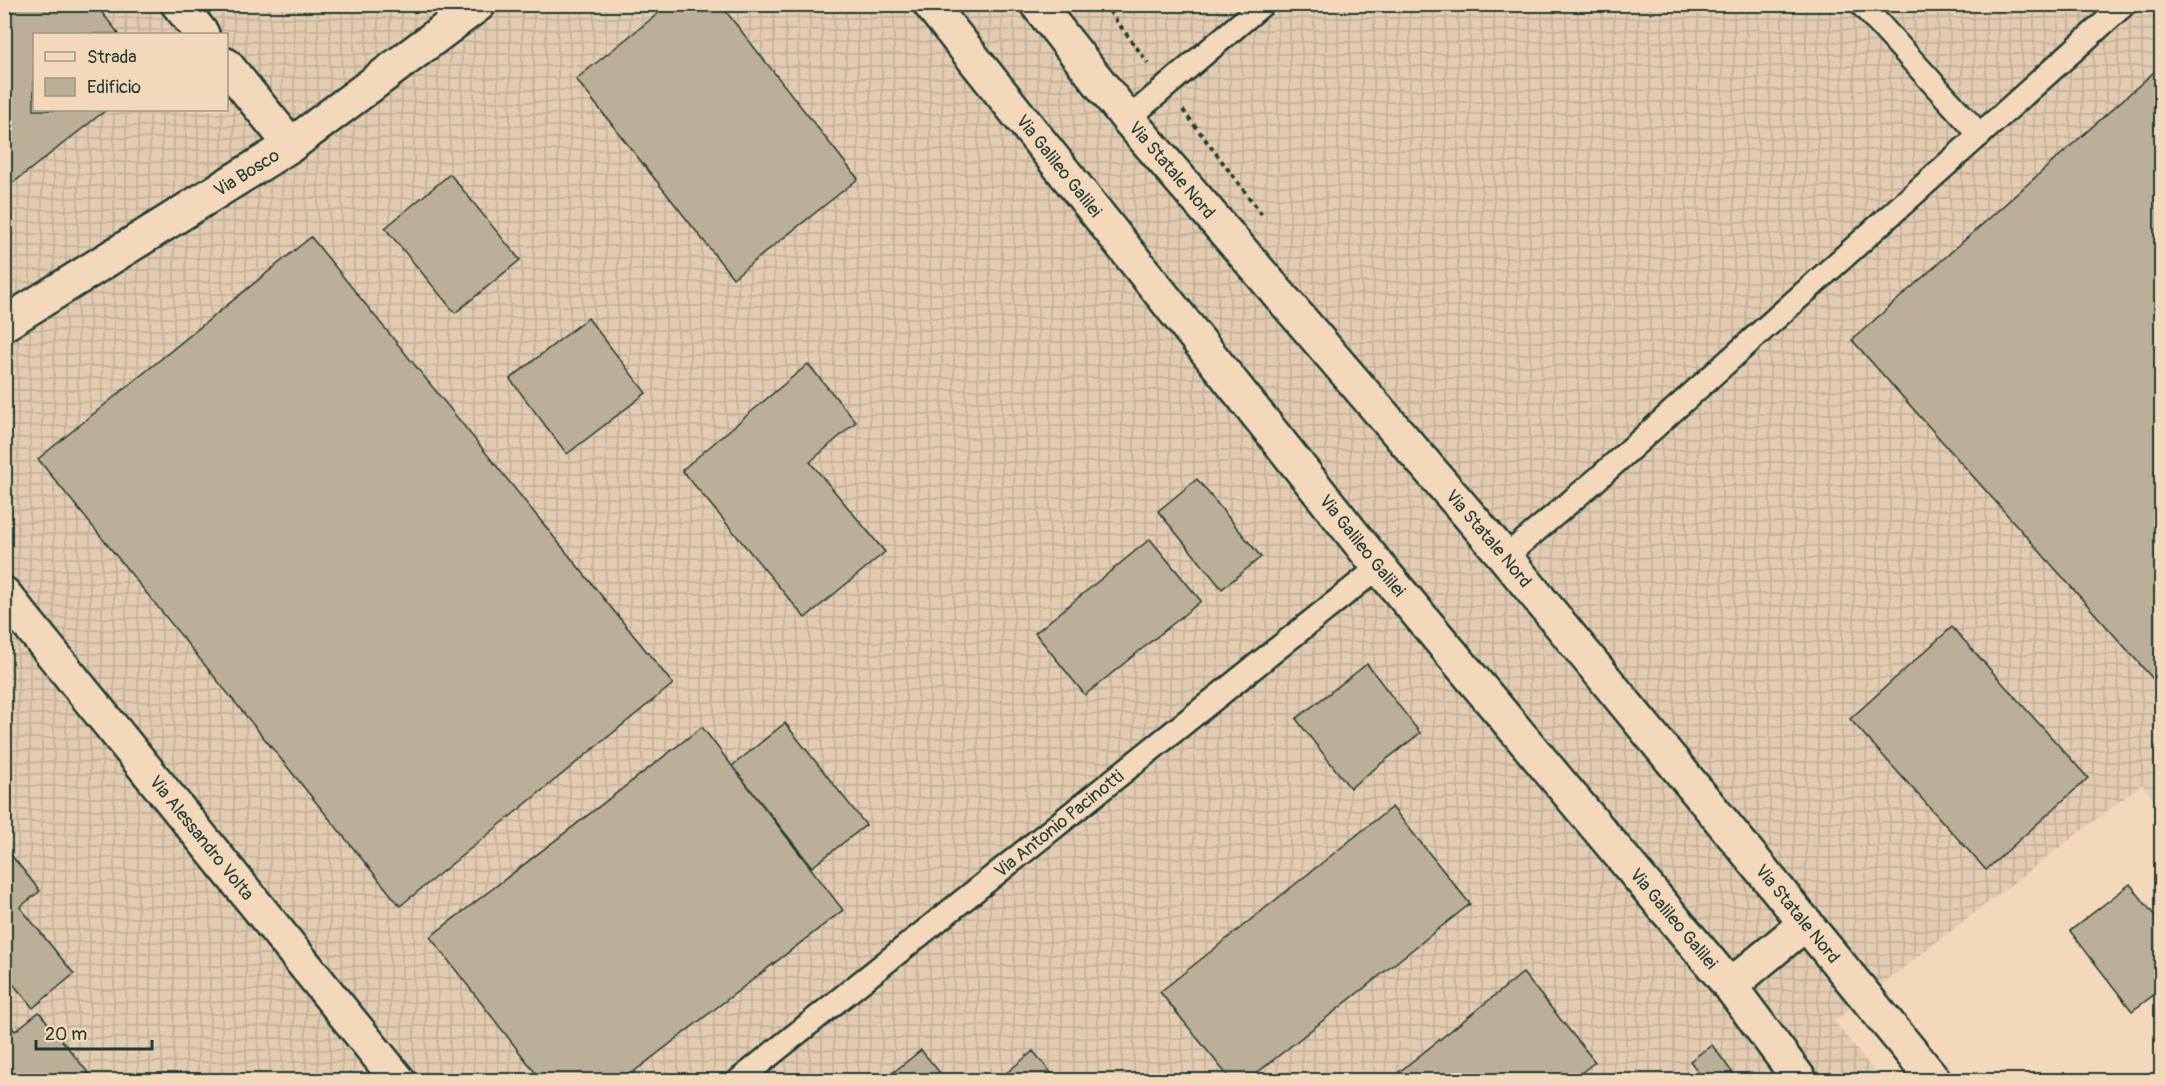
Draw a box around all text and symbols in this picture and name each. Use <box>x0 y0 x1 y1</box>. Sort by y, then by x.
legend <box>33 33 228 111</box>
text: Strada <box>87 46 137 69</box>
text: Edificio <box>87 76 141 99</box>
street label: Via Galileo Galilei <box>1011 110 1107 222</box>
street label: Via Statale Nord <box>1124 117 1220 224</box>
street label: Via Bosco <box>210 143 284 202</box>
street label: Via Statale Nord <box>1441 485 1537 592</box>
street label: Via Galileo Galilei <box>1314 490 1411 602</box>
street label: Via Antonio Pacinotti <box>989 765 1128 882</box>
street label: Via Alessandro Volta <box>144 771 259 905</box>
street label: Via Statale Nord <box>1750 860 1845 968</box>
street label: Via Galileo Galilei <box>1625 863 1723 974</box>
scale bar <box>36 1013 152 1051</box>
text: 20 m <box>45 1023 87 1046</box>

